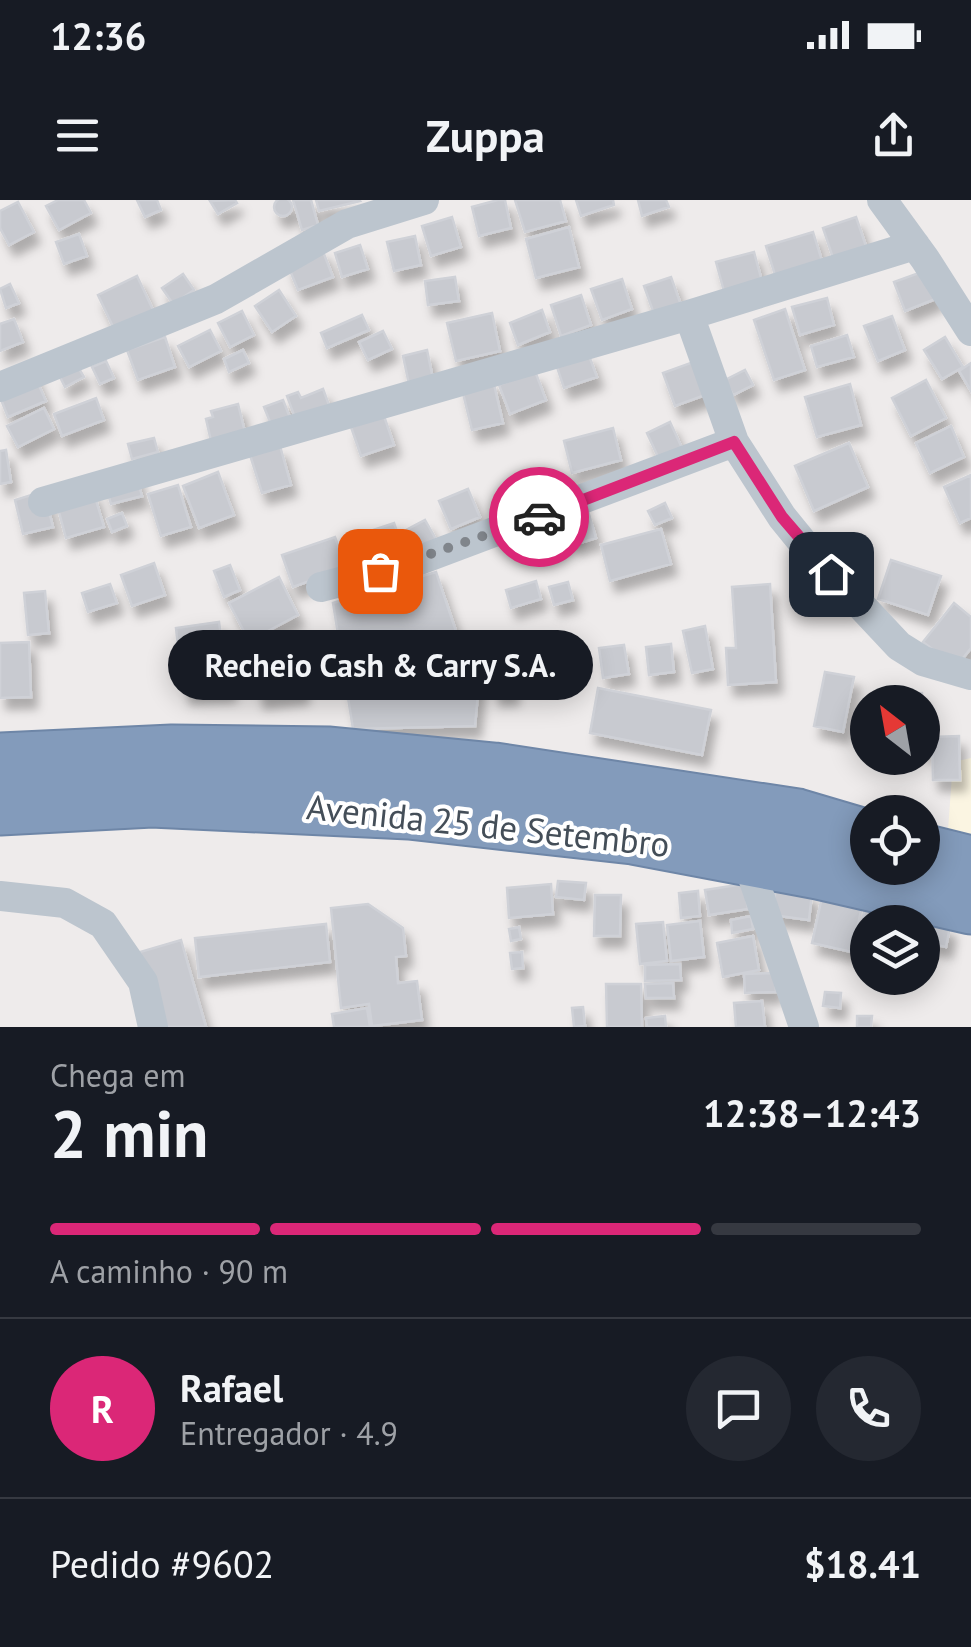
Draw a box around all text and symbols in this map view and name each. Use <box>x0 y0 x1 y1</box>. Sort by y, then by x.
text: 12:36 <box>50 11 146 60</box>
text: Zuppa <box>426 106 545 164</box>
icon: menu <box>50 108 105 163</box>
icon: share <box>866 108 921 163</box>
courier <box>489 467 589 567</box>
icon: car <box>512 490 567 545</box>
pin <box>338 529 423 614</box>
pin <box>789 532 874 617</box>
icon: bag <box>353 544 408 599</box>
icon: home <box>804 547 859 602</box>
callout: Recheio Cash & Carry S.A. <box>168 631 592 701</box>
text: Recheio Cash & Carry S.A. <box>205 644 556 686</box>
north arrow <box>850 685 940 775</box>
map controls <box>850 685 940 995</box>
street label: Avenida 25 de Setembro <box>304 783 672 867</box>
button: locate <box>850 795 940 885</box>
button: layers <box>850 905 940 995</box>
text: Chega em <box>50 1054 186 1096</box>
text: 12:38–12:43 <box>703 1088 921 1137</box>
text: 2 min <box>50 1091 209 1175</box>
text: A caminho · 90 m <box>50 1250 288 1292</box>
button: chat <box>686 1356 791 1461</box>
button: phone <box>816 1356 921 1461</box>
text: Rafael <box>180 1363 283 1412</box>
text: R <box>91 1384 114 1433</box>
text: Entregador · 4.9 <box>180 1412 398 1454</box>
text: Pedido #9602 <box>50 1539 274 1588</box>
text: $18.41 <box>804 1539 921 1588</box>

